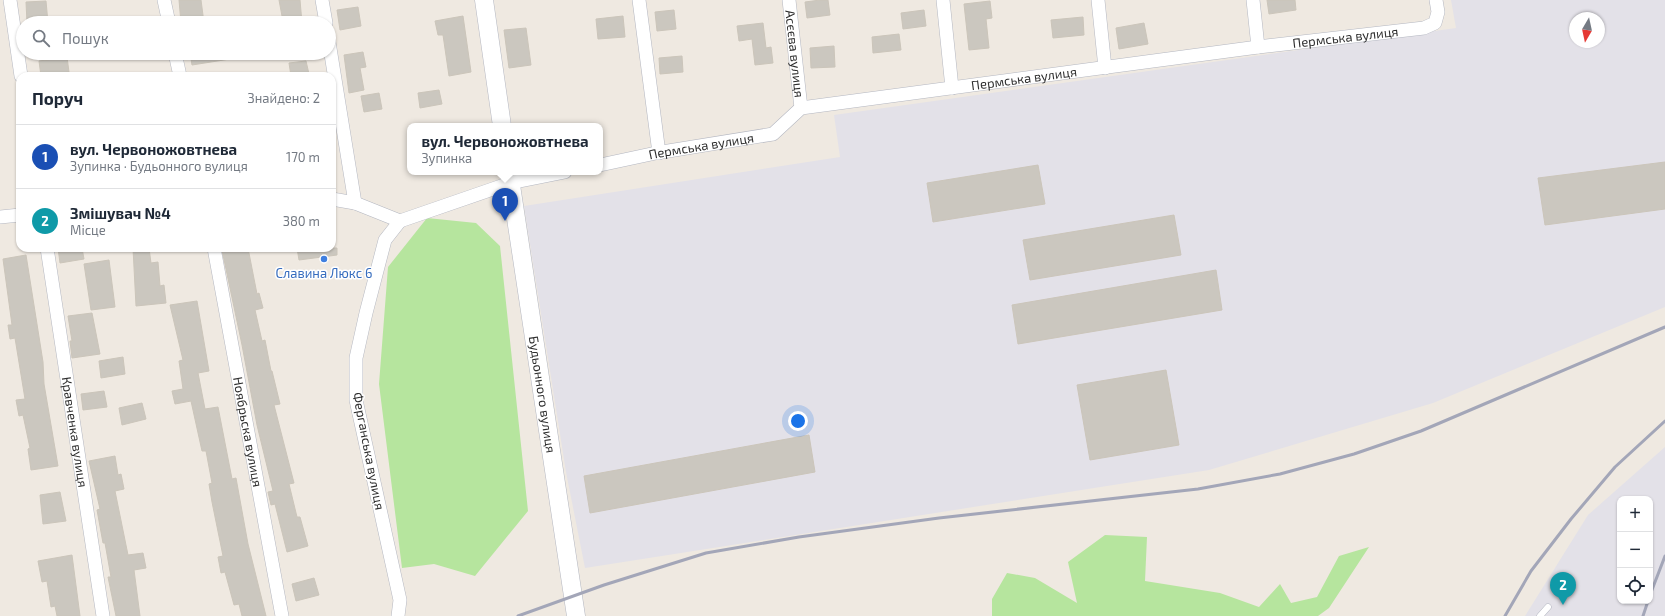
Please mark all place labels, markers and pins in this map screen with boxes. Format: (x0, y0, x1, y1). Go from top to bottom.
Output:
pin: 1 (492, 188, 518, 221)
marker: Славина Люкс 6 (319, 254, 329, 264)
place label: Славина Люкс 6 (276, 265, 372, 281)
pin: 2 (1550, 572, 1576, 605)

